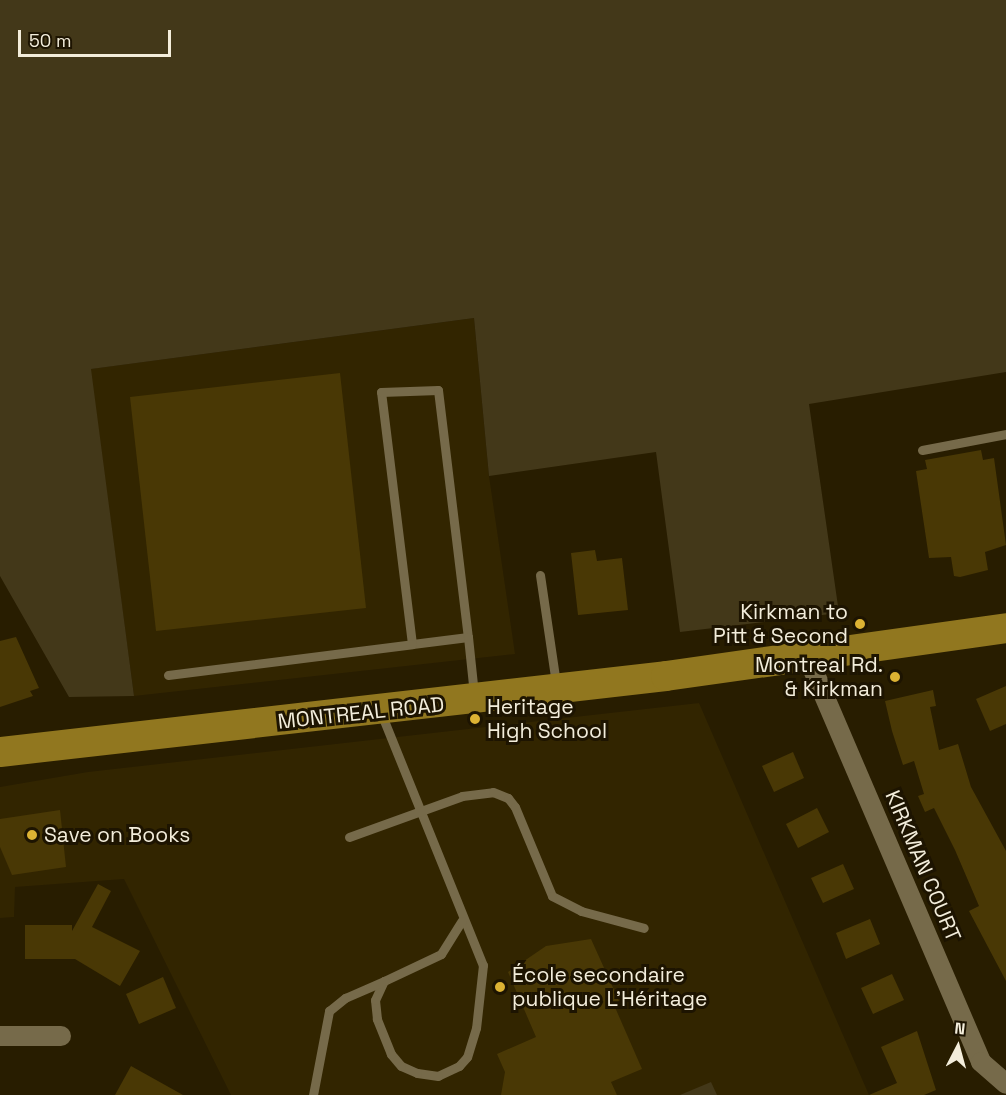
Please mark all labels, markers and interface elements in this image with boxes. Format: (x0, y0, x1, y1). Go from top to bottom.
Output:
scale bar (21, 18, 174, 56)
text: 50 m (29, 29, 71, 52)
place label: Kirkman to Pitt & Second (713, 599, 848, 649)
marker: Kirkman to Pitt & Second (853, 617, 867, 631)
place label: Montreal Rd. & Kirkman (755, 652, 883, 702)
marker: Montreal Rd. & Kirkman (888, 670, 902, 684)
street label: MONTREAL ROAD (276, 692, 446, 734)
place label: Heritage High School (487, 694, 607, 744)
marker: Heritage High School (468, 712, 482, 726)
street label: KIRKMAN COURT (880, 787, 966, 945)
place label: Save on Books (44, 822, 190, 848)
marker: Save on Books (25, 828, 39, 842)
place label: École secondaire publique L'Héritage (512, 962, 707, 1012)
marker: École secondaire publique L'Héritage (493, 980, 507, 994)
north arrow (928, 1017, 988, 1077)
text: N (953, 1018, 966, 1040)

